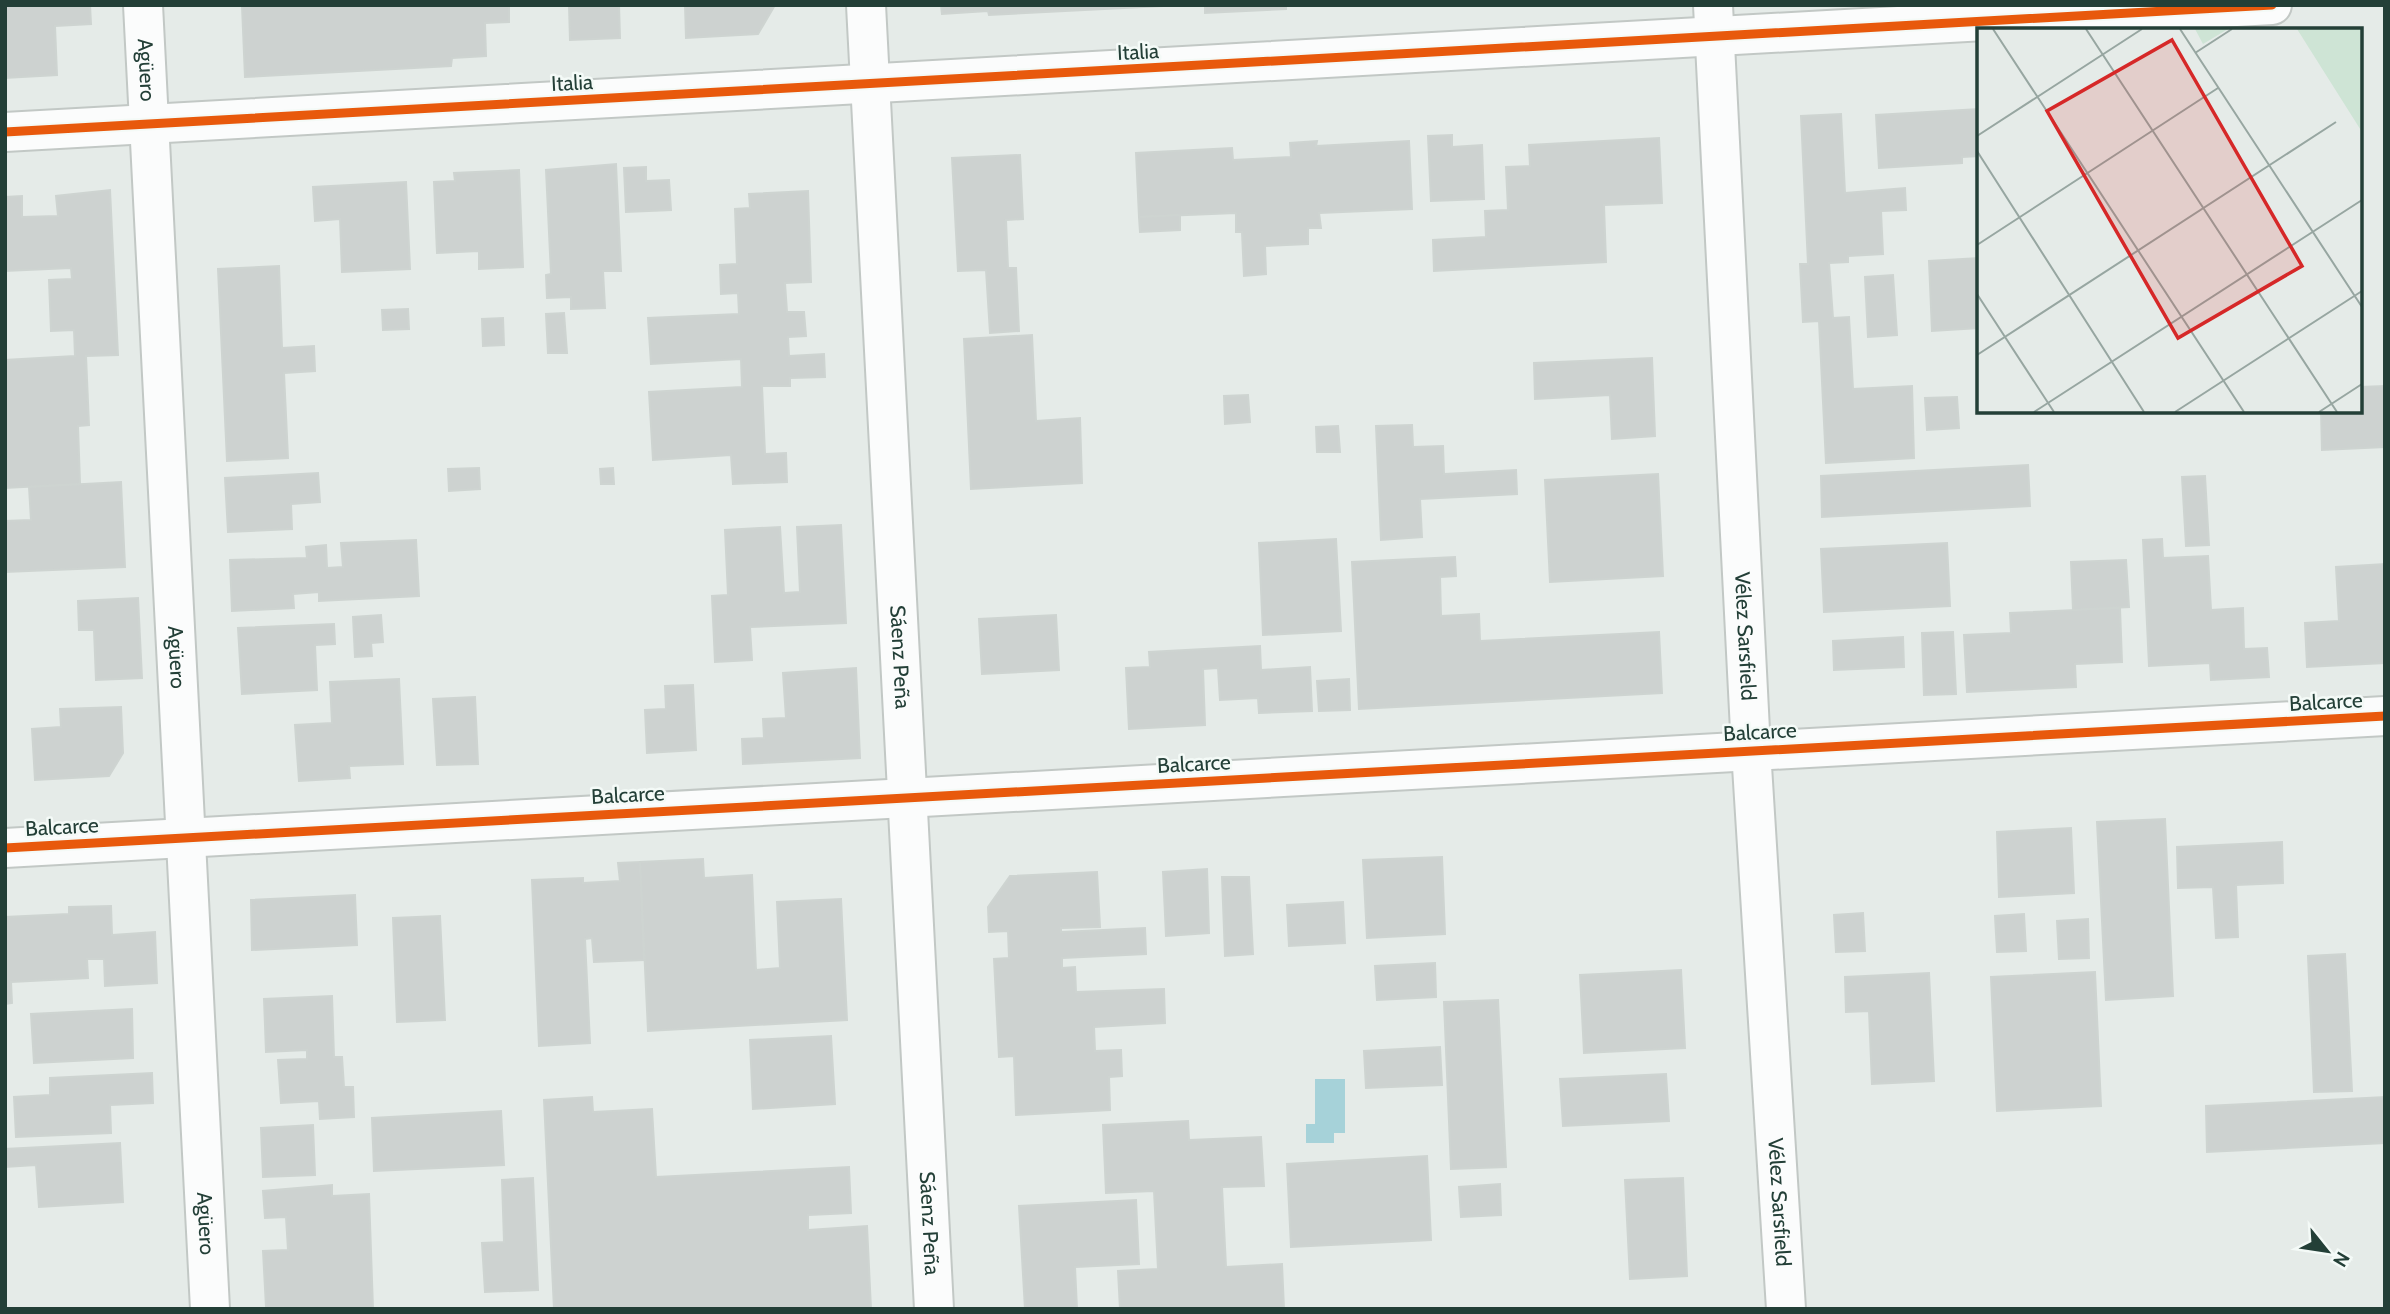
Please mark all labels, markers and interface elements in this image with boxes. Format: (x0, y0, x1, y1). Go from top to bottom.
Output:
inset map (1977, 28, 2362, 413)
street label: Agüero (133, 38, 161, 102)
street label: Italia (1116, 38, 1160, 65)
street label: Italia (550, 69, 594, 96)
street label: Vélez Sarsfield (1730, 571, 1761, 701)
street label: Sáenz Peña (885, 605, 916, 710)
street label: Agüero (163, 625, 191, 689)
street label: Balcarce (2289, 687, 2364, 716)
street label: Balcarce (1723, 717, 1798, 746)
street label: Balcarce (1157, 749, 1232, 778)
street label: Balcarce (591, 780, 666, 809)
street label: Balcarce (25, 812, 100, 841)
street label: Vélez Sarsfield (1763, 1137, 1796, 1267)
street label: Sáenz Peña (915, 1171, 945, 1276)
street label: Agüero (192, 1191, 220, 1255)
north arrow (2292, 1216, 2362, 1286)
text: N (2328, 1248, 2355, 1271)

